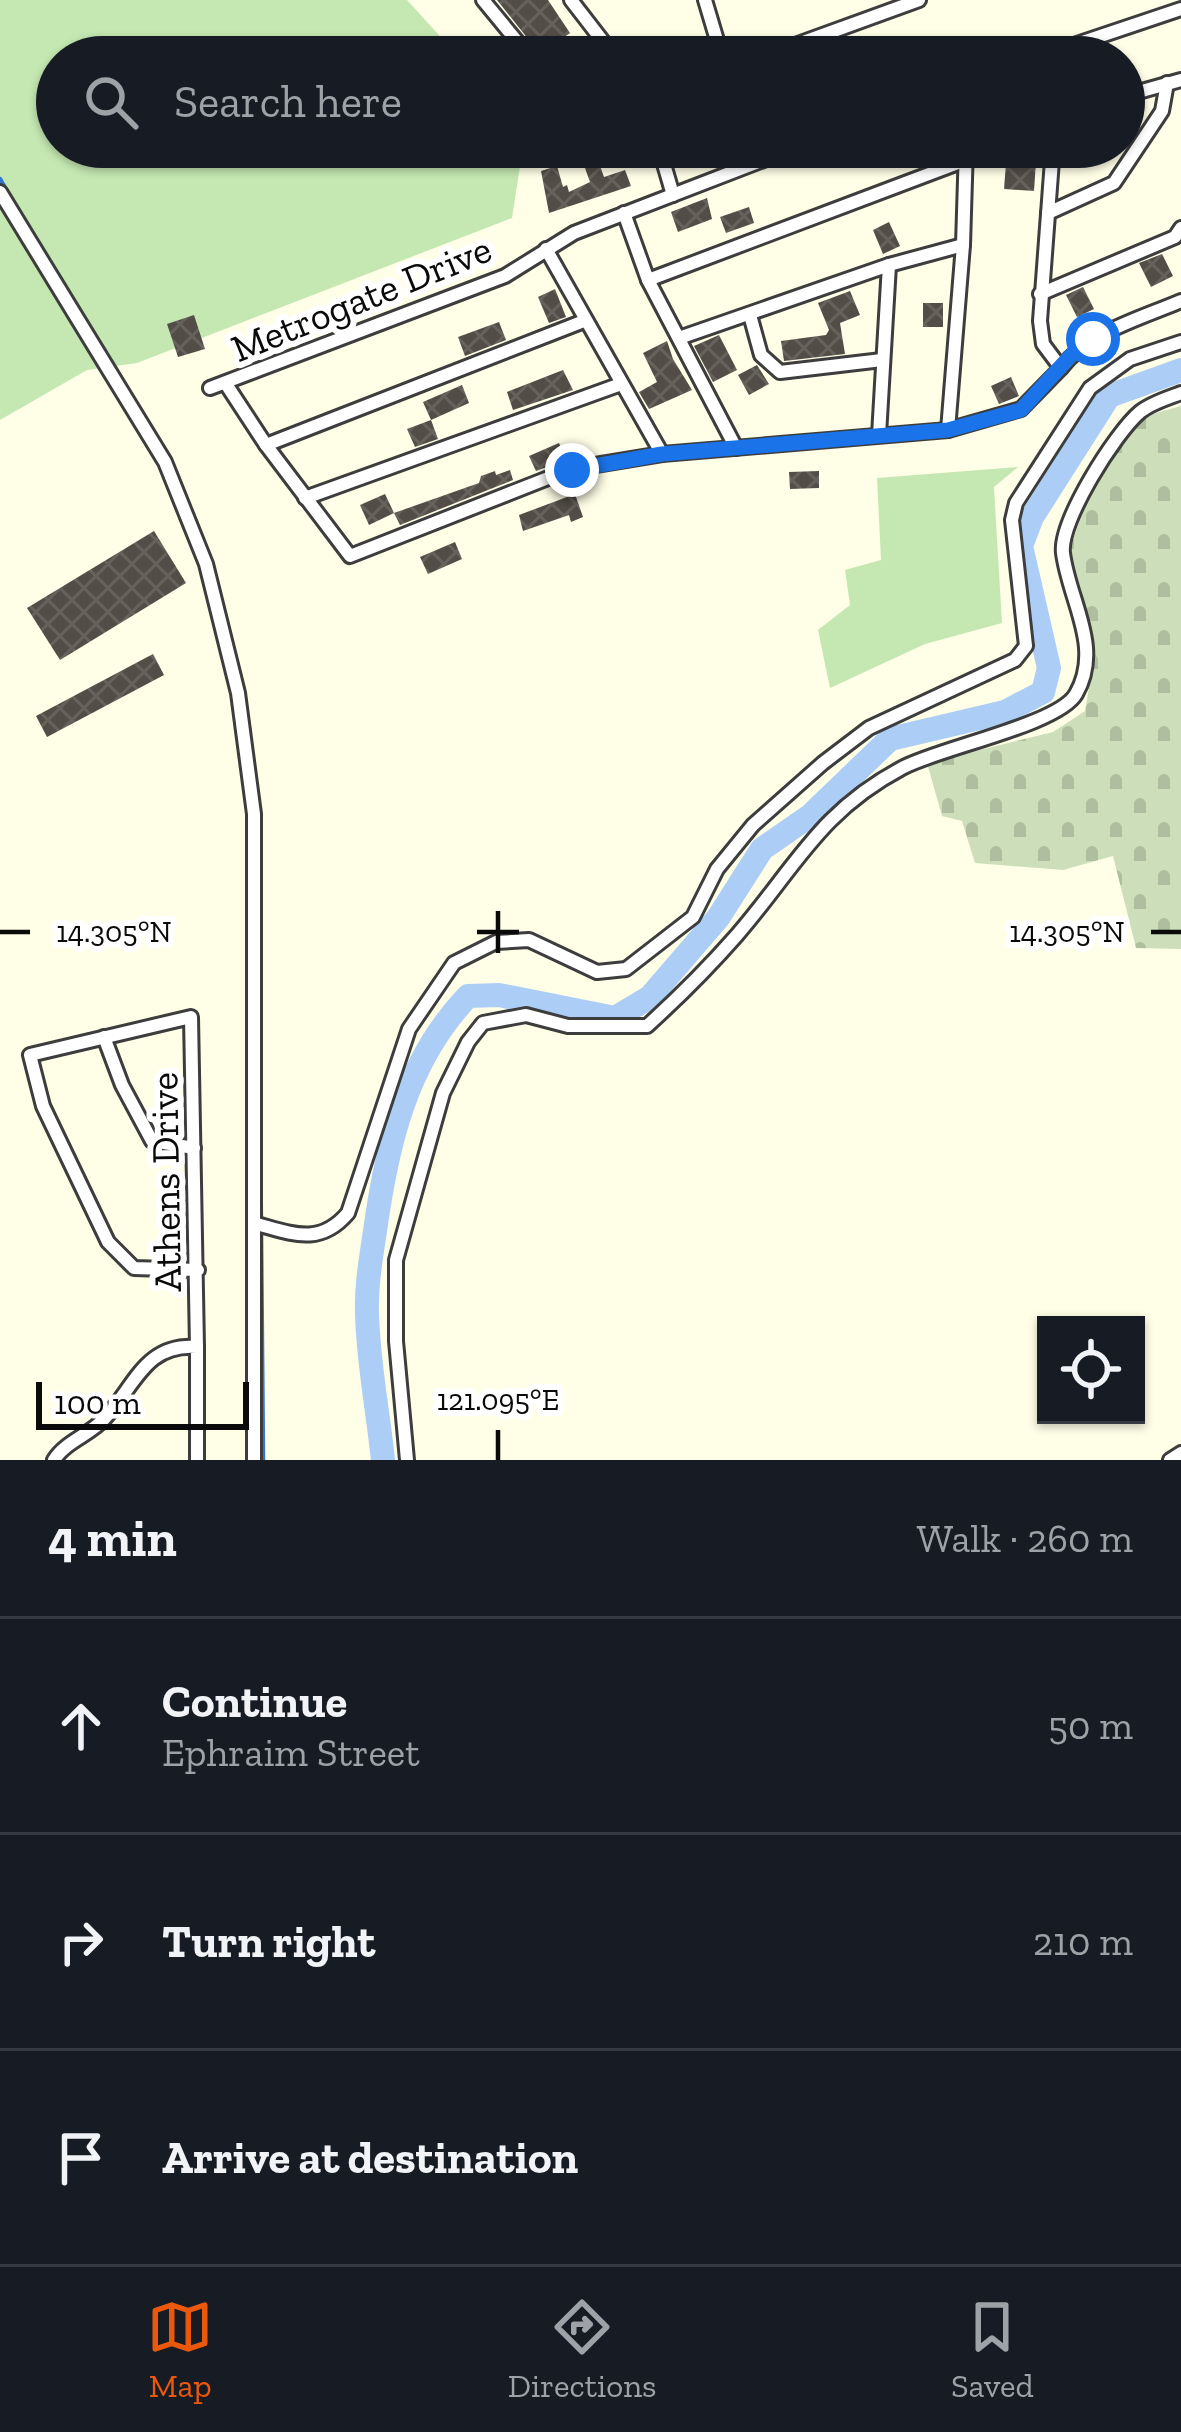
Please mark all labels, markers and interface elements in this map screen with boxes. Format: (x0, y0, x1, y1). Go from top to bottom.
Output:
search box (36, 36, 1145, 168)
icon: search (78, 69, 144, 135)
text: Search here (174, 75, 402, 129)
street label: Metrogate Drive (224, 225, 498, 372)
route start (1066, 312, 1120, 366)
route end (545, 443, 599, 497)
text: 14.305°N (56, 914, 172, 950)
text: 14.305°N (1009, 914, 1125, 950)
street label: Athens Drive (140, 1072, 191, 1292)
map controls (1037, 1316, 1145, 1424)
button: locate (1037, 1316, 1145, 1424)
scale bar (36, 1376, 249, 1429)
text: 121.095°E (437, 1382, 559, 1418)
text: 100 m (54, 1383, 141, 1422)
text: 4 min (48, 1508, 177, 1569)
text: Walk · 260 m (917, 1515, 1133, 1562)
text: Continue (162, 1675, 347, 1729)
icon: ahead (48, 1693, 114, 1759)
text: 50 m (1048, 1702, 1133, 1749)
text: Ephraim Street (162, 1729, 420, 1776)
icon: right (48, 1909, 114, 1975)
text: Turn right (162, 1915, 375, 1969)
text: 210 m (1033, 1918, 1133, 1965)
icon: arrive (48, 2125, 114, 2191)
text: Arrive at destination (162, 2131, 578, 2185)
tab: Map (147, 2294, 213, 2405)
tab: Directions (508, 2294, 657, 2405)
tab: Saved (951, 2294, 1034, 2405)

